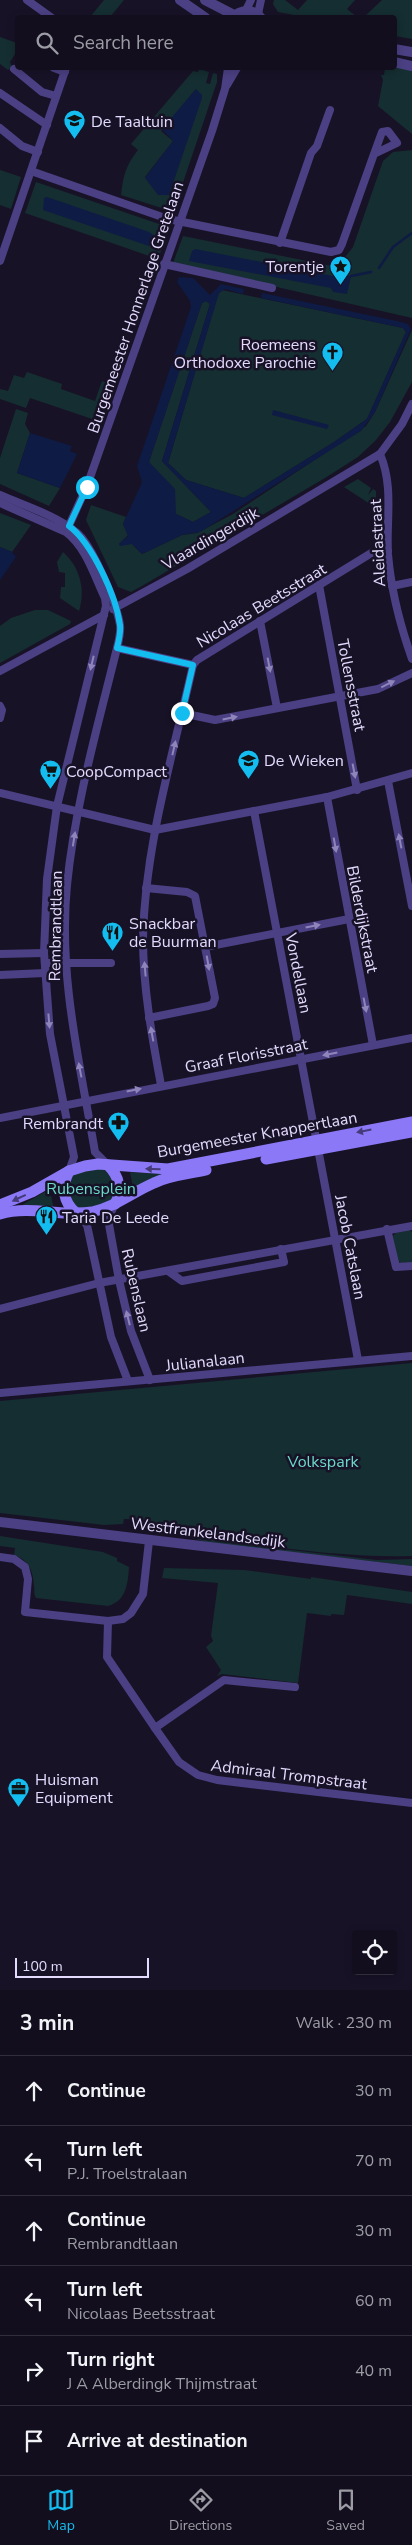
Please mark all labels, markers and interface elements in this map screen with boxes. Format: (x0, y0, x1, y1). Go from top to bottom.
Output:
search box (15, 15, 397, 70)
icon: search (33, 29, 61, 57)
text: Search here (73, 30, 174, 56)
school or university icon: De Taaltuin (63, 109, 87, 140)
place label: De Taaltuin (91, 111, 173, 133)
street label: Burgemeester Honnerlage Gretelaan (82, 179, 189, 436)
place icon: Torentje (328, 254, 352, 285)
place label: Torentje (266, 256, 324, 278)
place label: Roemeens Orthodoxe Parochie (174, 334, 316, 374)
church icon: Roemeens Orthodoxe Parochie (320, 341, 344, 372)
route start (76, 476, 99, 499)
street label: Aleidastraat (365, 498, 391, 587)
street label: Vlaardingerdijk (157, 502, 264, 576)
street label: Nicolaas Beetsstraat (193, 558, 331, 653)
street label: Tollensstraat (331, 637, 371, 734)
one-way arrow (88, 655, 96, 670)
one-way arrow (265, 657, 273, 673)
one-way arrow (381, 680, 396, 688)
route end (171, 702, 194, 725)
one-way arrow (222, 713, 238, 721)
one-way arrow (170, 741, 178, 756)
school or university icon: De Wieken (236, 748, 260, 779)
place label: De Wieken (264, 750, 344, 772)
supermarket icon: CoopCompact (38, 759, 62, 790)
place label: CoopCompact (66, 761, 167, 783)
one-way arrow (350, 763, 358, 779)
one-way arrow (71, 831, 79, 847)
one-way arrow (395, 833, 403, 849)
one-way arrow (332, 837, 340, 853)
street label: Bilderdijkstraat (341, 864, 383, 975)
street label: Rembrandtlaan (44, 870, 68, 982)
place label: Snackbar de Buurman (129, 913, 217, 953)
restaurant icon: Snackbar de Buurman (101, 920, 125, 951)
one-way arrow (306, 922, 321, 930)
street label: Vondellaan (279, 930, 317, 1015)
one-way arrow (205, 956, 213, 972)
one-way arrow (141, 961, 149, 977)
one-way arrow (362, 997, 370, 1013)
one-way arrow (46, 1014, 54, 1030)
one-way arrow (147, 1026, 155, 1042)
street label: Graaf Florisstraat (183, 1033, 310, 1079)
one-way arrow (321, 1050, 337, 1058)
one-way arrow (76, 1062, 84, 1078)
one-way arrow (126, 1086, 142, 1094)
street label: Burgemeester Knappertlaan (155, 1107, 359, 1163)
pharmacy icon: Rembrandt (107, 1111, 131, 1142)
place label: Rembrandt (23, 1113, 103, 1135)
one-way arrow (356, 1127, 372, 1135)
one-way arrow (145, 1165, 161, 1173)
park label: Rubensplein (46, 1178, 136, 1200)
street label: Jacob Catslaan (329, 1192, 371, 1301)
one-way arrow (12, 1194, 27, 1202)
restaurant icon: Taria De Leede (34, 1205, 58, 1236)
place label: Taria De Leede (62, 1207, 169, 1229)
street label: Rubenslaan (116, 1246, 156, 1334)
one-way arrow (124, 1310, 132, 1325)
street label: Julianalaan (163, 1347, 246, 1377)
park label: Volkspark (287, 1451, 359, 1473)
street label: Westfrankelandsedijk (129, 1513, 288, 1554)
street label: Admiraal Trompstraat (210, 1754, 369, 1796)
place label: Huisman Equipment (35, 1769, 113, 1809)
office icon: Huisman Equipment (7, 1776, 31, 1807)
map controls (352, 1930, 397, 1975)
button: locate (352, 1930, 397, 1975)
scale bar (15, 1955, 149, 1978)
text: 100 m (22, 1957, 63, 1976)
text: 3 min (20, 2009, 74, 2037)
text: Walk · 230 m (296, 2012, 392, 2034)
icon: ahead (20, 2077, 48, 2105)
text: Continue (67, 2078, 146, 2104)
text: 30 m (355, 2080, 392, 2102)
text: Turn left (67, 2137, 142, 2163)
icon: left (20, 2147, 48, 2175)
text: 70 m (355, 2150, 392, 2172)
text: P.J. Troelstralaan (67, 2163, 187, 2185)
text: Continue (67, 2207, 146, 2233)
icon: ahead (20, 2217, 48, 2245)
text: 30 m (355, 2220, 392, 2242)
text: Rembrandtlaan (67, 2233, 178, 2255)
text: Turn left (67, 2277, 142, 2303)
icon: left (20, 2287, 48, 2315)
text: 60 m (355, 2290, 392, 2312)
text: Nicolaas Beetsstraat (67, 2303, 215, 2325)
text: Turn right (67, 2347, 154, 2373)
icon: right (20, 2357, 48, 2385)
text: 40 m (355, 2360, 392, 2382)
text: J A Alberdingk Thijmstraat (67, 2373, 257, 2395)
icon: arrive (20, 2427, 48, 2455)
text: Arrive at destination (67, 2428, 248, 2454)
tab: Map (47, 2486, 75, 2535)
tab: Directions (169, 2486, 232, 2535)
tab: Saved (326, 2486, 365, 2535)

